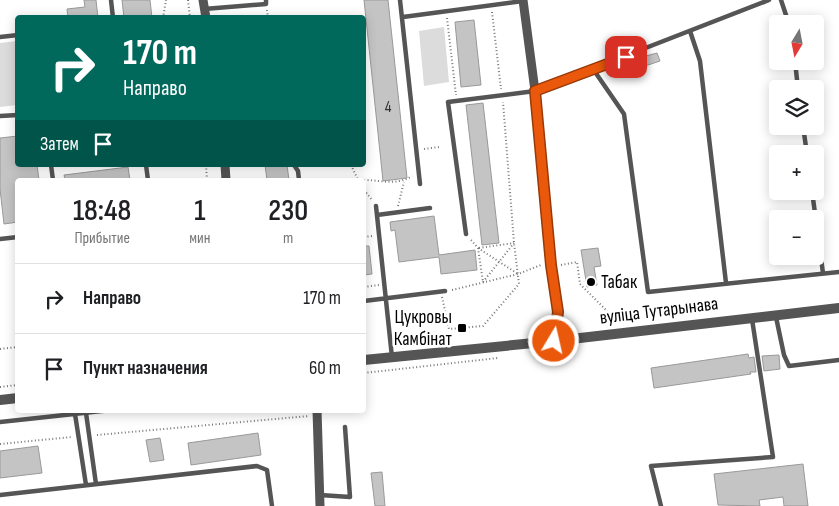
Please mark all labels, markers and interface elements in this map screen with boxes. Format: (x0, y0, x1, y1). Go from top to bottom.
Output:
north arrow (769, 15, 824, 70)
map controls (769, 15, 824, 265)
text: 170 m (123, 32, 197, 75)
icon: right (40, 35, 105, 100)
pin (605, 36, 647, 78)
icon: arrive (612, 43, 640, 71)
text: Направо (123, 75, 187, 102)
button: layers (769, 80, 824, 135)
house number: 4 (385, 98, 392, 117)
icon: arrive (89, 130, 117, 158)
text: Затем (40, 133, 79, 156)
button: + (769, 145, 824, 200)
text: 18:48 (73, 193, 131, 229)
text: 1 (194, 193, 205, 229)
text: 230 (268, 193, 308, 229)
button: − (769, 210, 824, 265)
text: Прибытие (74, 229, 130, 248)
text: мин (189, 229, 210, 248)
text: m (283, 229, 293, 248)
place label: Табак (601, 271, 638, 294)
marker: Табак (585, 276, 597, 288)
icon: right (40, 285, 68, 313)
text: Направо (83, 287, 141, 310)
text: 170 m (303, 287, 341, 310)
street label: вуліца Тутарынава (599, 292, 719, 330)
place label: Цукровы Камбінат (394, 306, 453, 351)
position arrow (527, 314, 579, 366)
marker: Цукровы Камбінат (456, 322, 468, 334)
icon: arrive (40, 355, 68, 383)
text: Пункт назначения (83, 357, 208, 380)
text: 60 m (309, 357, 341, 380)

